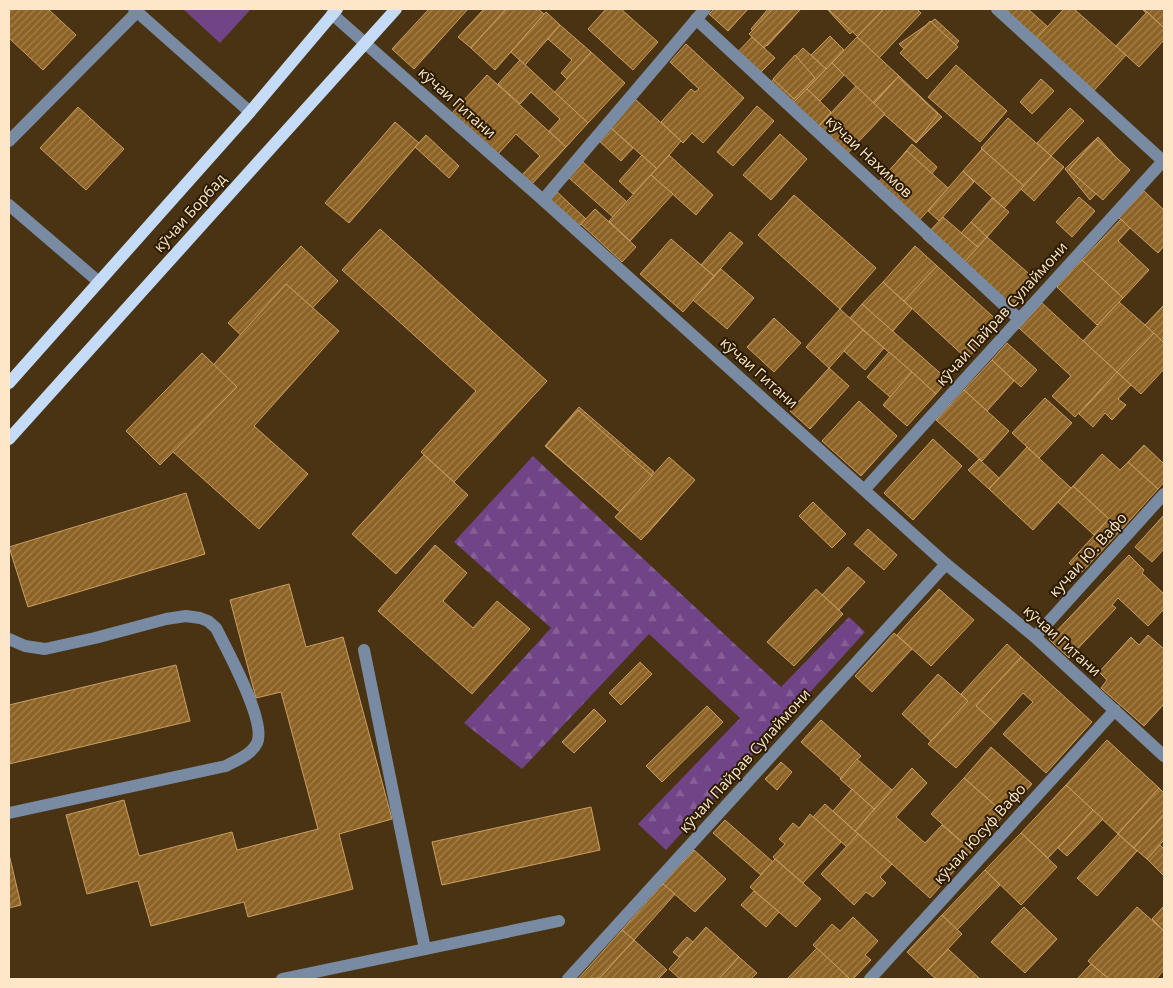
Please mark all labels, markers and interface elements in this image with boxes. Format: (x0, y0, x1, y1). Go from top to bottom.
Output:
street label: кӯчаи Гитани (415, 62, 501, 142)
street label: кӯчаи Нахимов (822, 111, 917, 202)
street label: кӯчаи Борбад (149, 168, 230, 256)
street label: кӯчаи Пайрав Сулаймони (931, 237, 1071, 390)
street label: кӯчаи Гитани (717, 332, 803, 412)
street label: кучаи Ю. Вафо (1044, 508, 1131, 601)
street label: кӯчаи Гитани (1020, 600, 1106, 680)
street label: кӯчаи Пайрав Сулаймони (674, 684, 814, 837)
street label: кӯчаи Юсуф Вафо (929, 779, 1030, 888)

